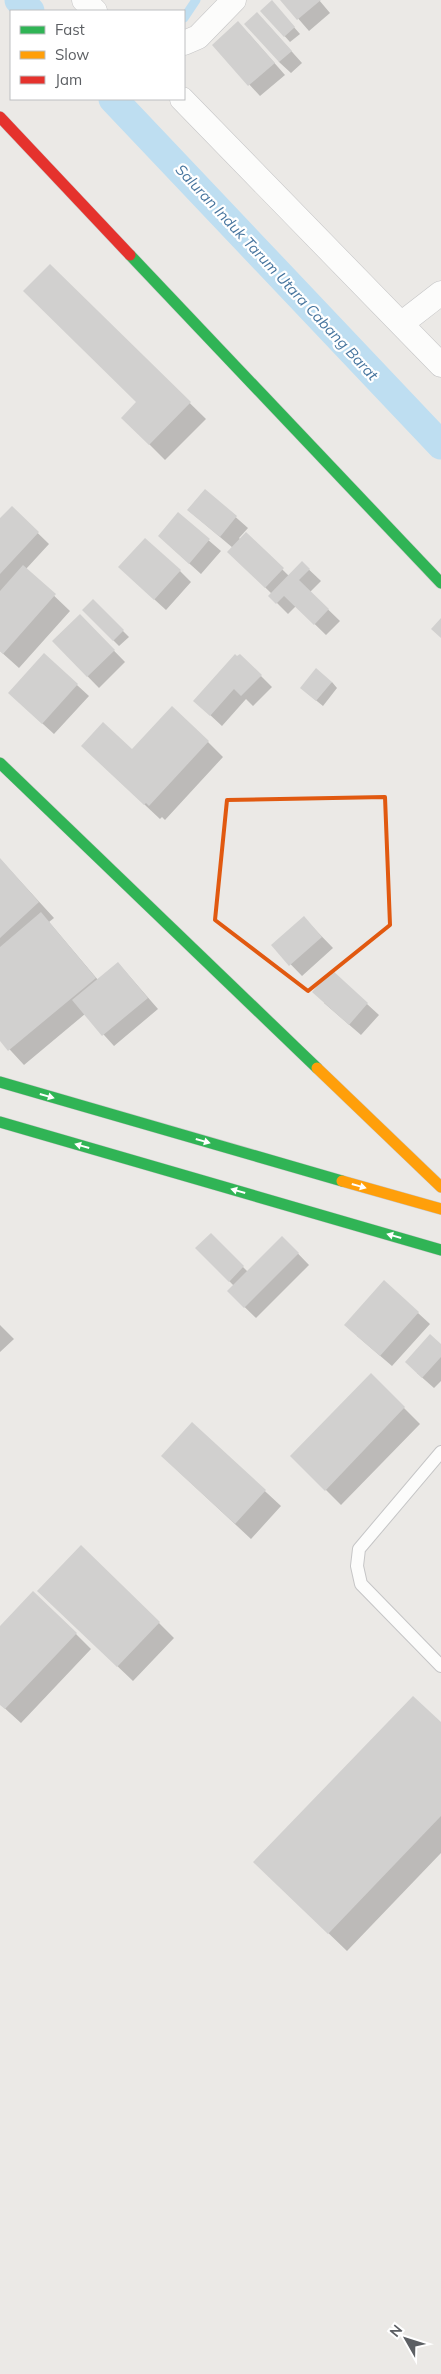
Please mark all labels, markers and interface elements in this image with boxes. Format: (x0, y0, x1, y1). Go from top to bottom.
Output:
legend (10, 10, 185, 100)
text: Fast (55, 20, 85, 39)
text: Slow (55, 45, 89, 64)
text: Jam (55, 70, 82, 89)
water label: Saluran Induk Tarum Utara Cabang Barat (172, 160, 383, 385)
one-way arrow (39, 1092, 54, 1100)
one-way arrow (196, 1137, 211, 1145)
one-way arrow (74, 1142, 89, 1150)
one-way arrow (352, 1182, 367, 1190)
one-way arrow (230, 1187, 245, 1195)
one-way arrow (387, 1232, 402, 1240)
north arrow (381, 2314, 431, 2364)
text: N (386, 2321, 406, 2341)

